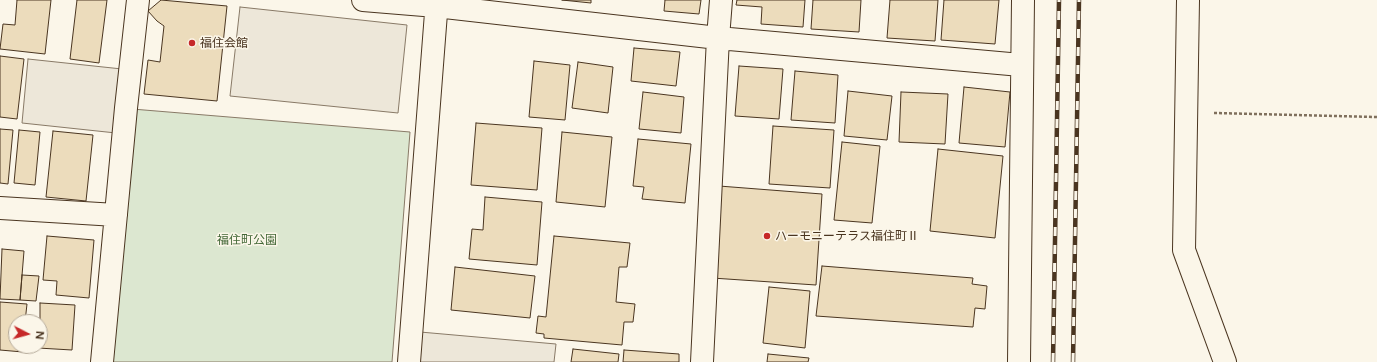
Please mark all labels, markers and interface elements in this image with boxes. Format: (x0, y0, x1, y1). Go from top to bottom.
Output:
place label: 福住会館 (200, 36, 248, 50)
marker: 福住会館 (187, 38, 197, 48)
place label: ハーモニーテラス福住町Ⅱ (775, 229, 919, 243)
marker: ハーモニーテラス福住町Ⅱ (762, 231, 772, 241)
park label: 福住町公園 (217, 233, 277, 247)
north arrow (8, 314, 48, 354)
text: N (33, 330, 46, 340)

